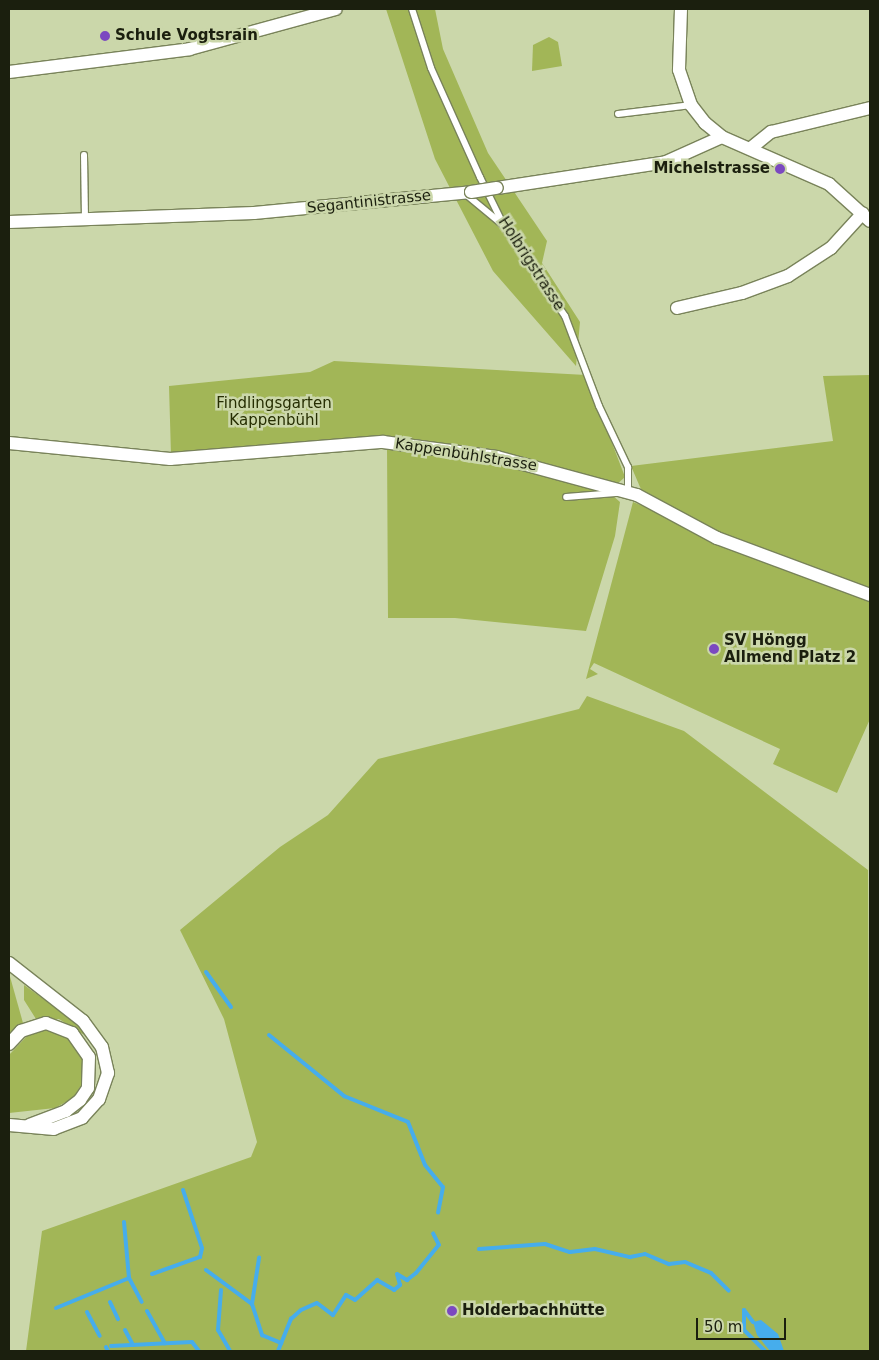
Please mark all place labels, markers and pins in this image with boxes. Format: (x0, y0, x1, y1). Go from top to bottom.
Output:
place label: Schule Vogtsrain (115, 27, 258, 45)
marker: Schule Vogtsrain (99, 30, 111, 42)
place label: Michelstrasse (653, 160, 770, 178)
marker: Michelstrasse (774, 163, 786, 175)
place label: SV Höngg Allmend Platz 2 (724, 631, 856, 666)
marker: SV Höngg Allmend Platz 2 (708, 643, 720, 655)
place label: Holderbachhütte (462, 1302, 605, 1320)
marker: Holderbachhütte (446, 1305, 458, 1317)

